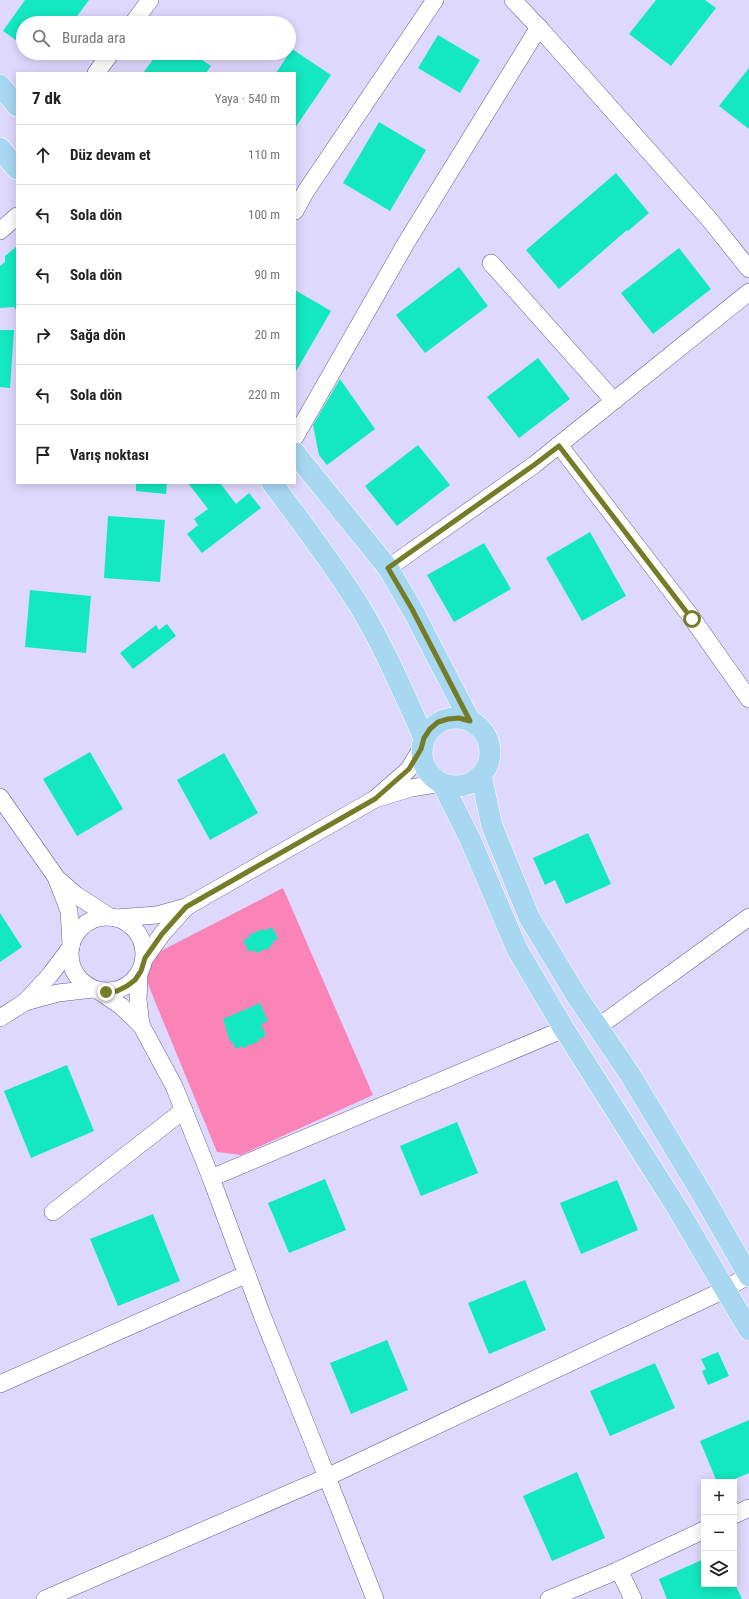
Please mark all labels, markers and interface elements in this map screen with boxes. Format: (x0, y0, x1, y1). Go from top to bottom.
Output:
search box (16, 16, 296, 60)
icon: search (30, 27, 52, 49)
text: Burada ara (62, 29, 126, 47)
text: 7 dk (32, 88, 61, 108)
text: Yaya · 540 m (215, 91, 280, 106)
icon: ahead (32, 144, 54, 166)
text: Düz devam et (70, 146, 151, 164)
text: 110 m (248, 147, 280, 162)
icon: left (32, 204, 54, 226)
text: Sola dön (70, 206, 122, 224)
text: 100 m (248, 207, 280, 222)
icon: left (32, 264, 54, 286)
text: Sola dön (70, 266, 122, 284)
text: 90 m (254, 267, 280, 282)
icon: right (32, 324, 54, 346)
text: Sağa dön (70, 326, 126, 344)
text: 20 m (254, 327, 280, 342)
icon: left (32, 384, 54, 406)
text: Sola dön (70, 386, 122, 404)
text: 220 m (248, 387, 280, 402)
icon: arrive (32, 444, 54, 466)
text: Varış noktası (70, 446, 149, 464)
route start (683, 610, 701, 628)
route end (97, 983, 115, 1001)
map controls (701, 1479, 737, 1587)
button: + (701, 1479, 737, 1515)
button: − (701, 1515, 737, 1551)
button: layers (701, 1551, 737, 1587)

